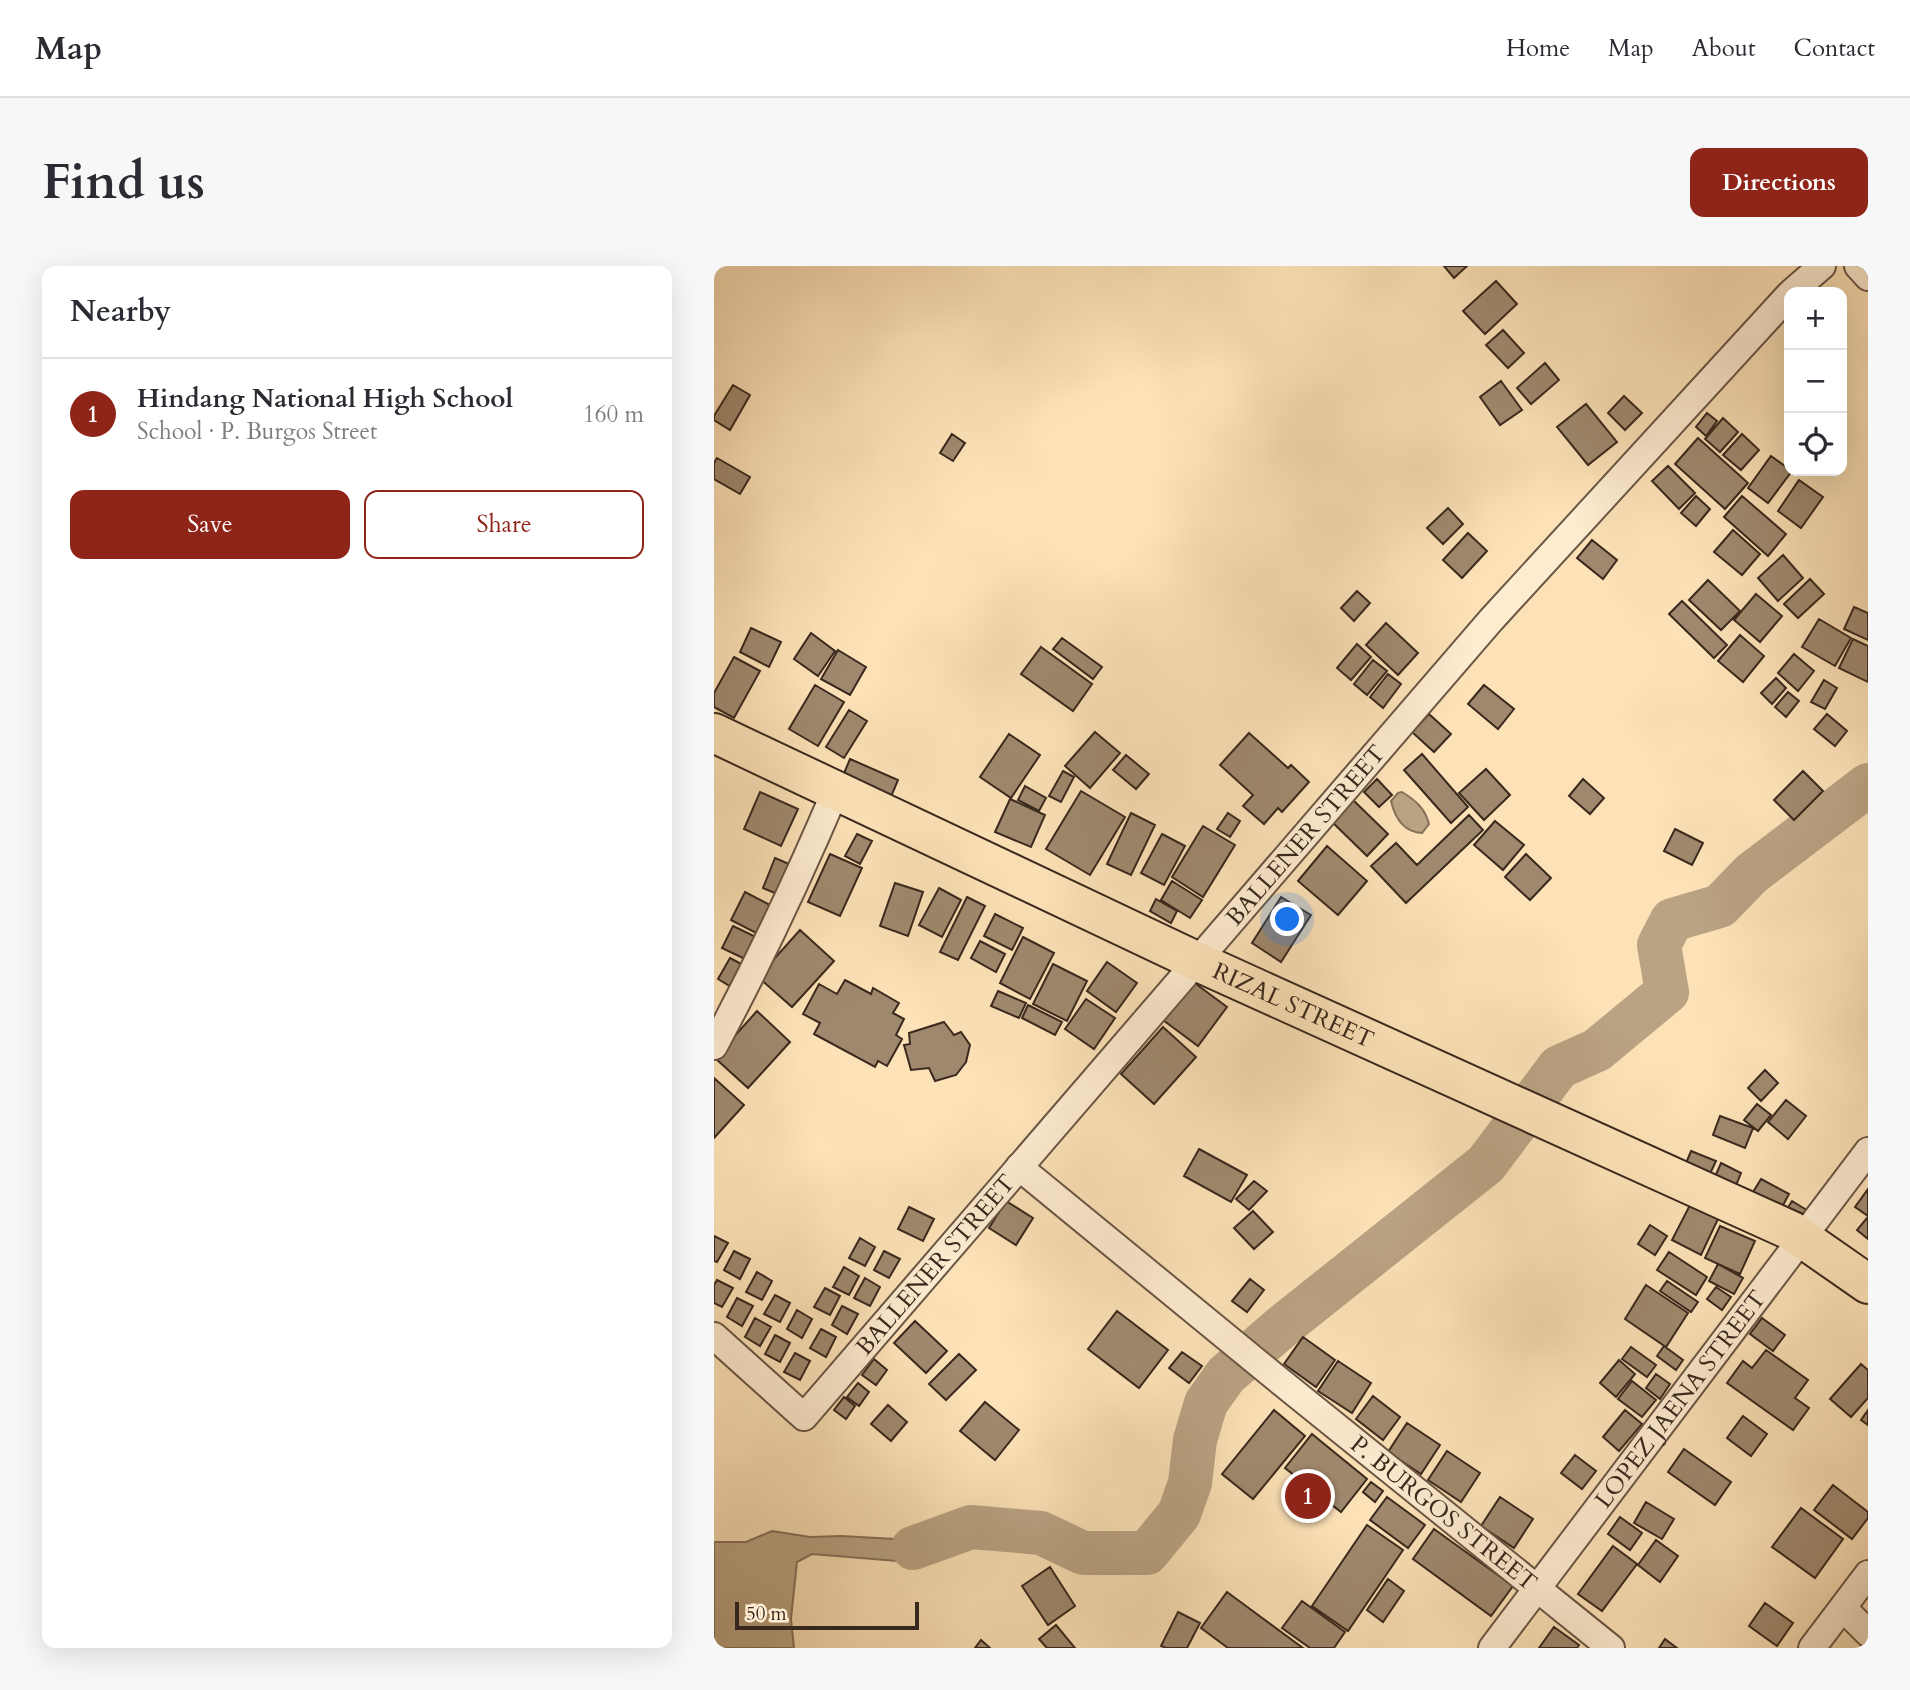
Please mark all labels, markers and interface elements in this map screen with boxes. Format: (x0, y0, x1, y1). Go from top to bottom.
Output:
text: Map (35, 26, 102, 71)
text: Home (1506, 32, 1570, 65)
text: Map (1608, 32, 1654, 65)
text: About (1692, 32, 1756, 65)
text: Contact (1794, 32, 1875, 65)
button: Directions (1690, 148, 1868, 217)
text: Find us (42, 149, 205, 216)
map controls (1784, 287, 1847, 476)
button: + (1784, 287, 1847, 350)
text: Nearby (70, 291, 171, 332)
button: − (1784, 350, 1847, 413)
text: Hindang National High School (137, 381, 513, 416)
text: 1 (87, 399, 99, 430)
text: 160 m (583, 399, 644, 430)
button: locate (1784, 413, 1847, 476)
text: School · P. Burgos Street (137, 416, 377, 447)
button: Save (70, 490, 350, 559)
button: Share (364, 490, 644, 559)
street label: BALLENER STREET (1218, 738, 1393, 933)
your location (1270, 902, 1304, 936)
street label: RIZAL STREET (1207, 954, 1379, 1056)
street label: BALLENER STREET (848, 1167, 1022, 1362)
street label: LOPEZ JAENA STREET (1587, 1283, 1773, 1515)
street label: P. BURGOS STREET (1344, 1428, 1544, 1599)
pin: 1 (1285, 1470, 1331, 1522)
scale bar (735, 1599, 919, 1631)
text: 50 m (746, 1601, 787, 1627)

